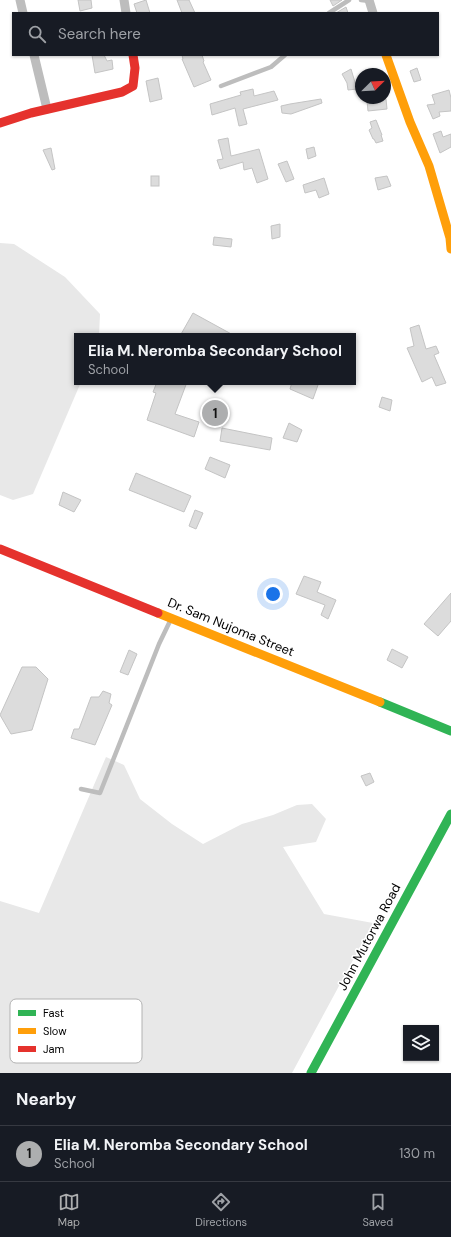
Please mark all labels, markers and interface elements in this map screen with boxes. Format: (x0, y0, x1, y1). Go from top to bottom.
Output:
search box (12, 12, 439, 56)
icon: search (26, 23, 48, 45)
text: Search here (58, 24, 141, 44)
north arrow (355, 68, 391, 104)
popup (74, 333, 356, 385)
text: Elia M. Neromba Secondary School (88, 341, 342, 361)
text: School (88, 361, 129, 378)
pin: 1 (202, 398, 228, 428)
your location (263, 584, 283, 604)
street label: Dr. Sam Nujoma Street (165, 594, 297, 660)
street label: John Mutorwa Road (334, 881, 404, 993)
legend (10, 999, 142, 1063)
text: Fast (43, 1006, 64, 1020)
text: Slow (43, 1024, 67, 1038)
map controls (403, 1025, 439, 1061)
button: layers (403, 1025, 439, 1061)
text: Jam (43, 1042, 64, 1056)
text: Nearby (16, 1088, 76, 1110)
text: Elia M. Neromba Secondary School (54, 1135, 308, 1155)
text: 1 (27, 1145, 31, 1162)
text: 130 m (399, 1145, 435, 1162)
text: School (54, 1155, 95, 1172)
tab: Map (58, 1191, 80, 1229)
tab: Directions (195, 1191, 247, 1229)
tab: Saved (362, 1191, 393, 1229)

